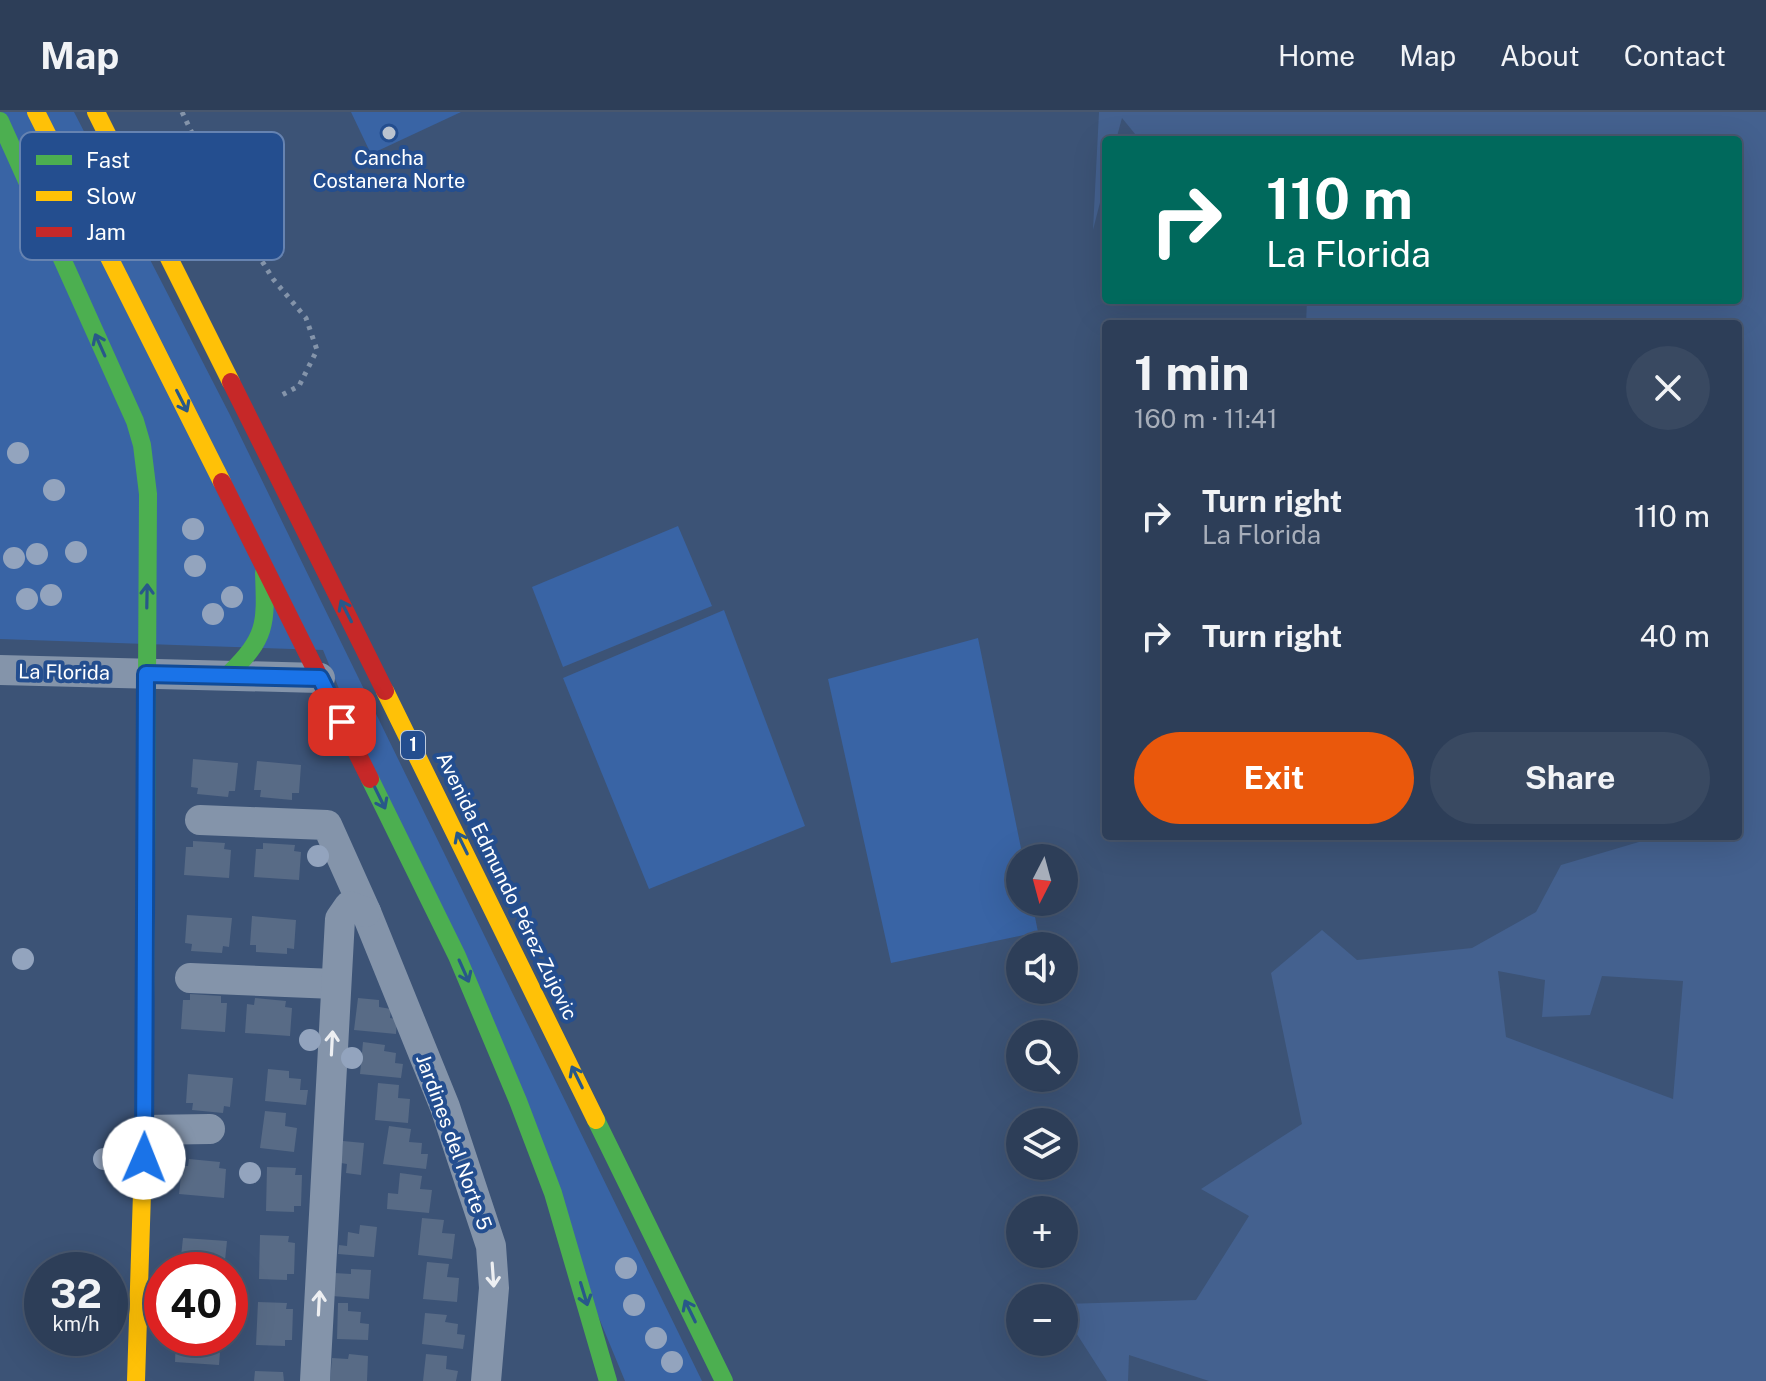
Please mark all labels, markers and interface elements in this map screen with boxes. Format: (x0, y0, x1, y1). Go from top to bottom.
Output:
text: Map (40, 33, 119, 78)
text: Home (1278, 39, 1355, 72)
text: Map (1399, 39, 1456, 72)
text: About (1500, 39, 1580, 72)
text: Contact (1624, 39, 1726, 72)
marker: Cancha Costanera Norte (380, 124, 398, 142)
legend (20, 132, 284, 260)
place label: Cancha Costanera Norte (313, 146, 465, 193)
text: Fast (86, 147, 130, 173)
text: 110 m (1266, 166, 1413, 232)
icon: right (1134, 168, 1238, 272)
text: Slow (86, 183, 136, 209)
text: Jam (86, 219, 126, 245)
text: La Florida (1266, 233, 1431, 275)
one-way arrow (92, 333, 107, 358)
text: 1 min (1134, 344, 1250, 401)
button: close (1626, 346, 1710, 430)
one-way arrow (174, 389, 190, 413)
text: 160 m · 11:41 (1134, 403, 1278, 434)
text: Turn right (1202, 483, 1342, 519)
icon: right (1134, 494, 1178, 538)
text: 110 m (1634, 498, 1710, 534)
text: La Florida (1202, 519, 1321, 550)
one-way arrow (139, 583, 154, 610)
one-way arrow (337, 599, 353, 623)
icon: right (1134, 614, 1178, 658)
text: Turn right (1202, 618, 1342, 654)
text: 40 m (1640, 618, 1710, 654)
street label: La Florida (18, 659, 110, 685)
pin (308, 688, 376, 756)
icon: arrive (320, 700, 364, 744)
road number: 1 (401, 731, 425, 759)
button: Exit (1134, 732, 1414, 824)
button: Share (1430, 732, 1710, 824)
street label: Avenida Edmundo Pérez Zujovic (432, 748, 582, 1024)
one-way arrow (373, 785, 389, 809)
one-way arrow (453, 832, 469, 856)
north arrow (1006, 844, 1078, 916)
map controls (1006, 844, 1078, 1356)
button: sound (1006, 932, 1078, 1004)
one-way arrow (457, 958, 472, 983)
button: search (1006, 1020, 1078, 1092)
one-way arrow (325, 1030, 340, 1057)
street label: Jardines del Norte 5 (411, 1051, 497, 1233)
one-way arrow (568, 1065, 584, 1089)
button: layers (1006, 1108, 1078, 1180)
position arrow (102, 1116, 186, 1200)
button: + (1006, 1196, 1078, 1268)
speed limit sign: 40 (144, 1252, 248, 1356)
one-way arrow (486, 1261, 501, 1288)
text: 32 (50, 1270, 102, 1317)
one-way arrow (578, 1281, 592, 1306)
button: − (1006, 1284, 1078, 1356)
one-way arrow (311, 1290, 326, 1317)
one-way arrow (682, 1299, 697, 1323)
text: km/h (52, 1312, 100, 1336)

